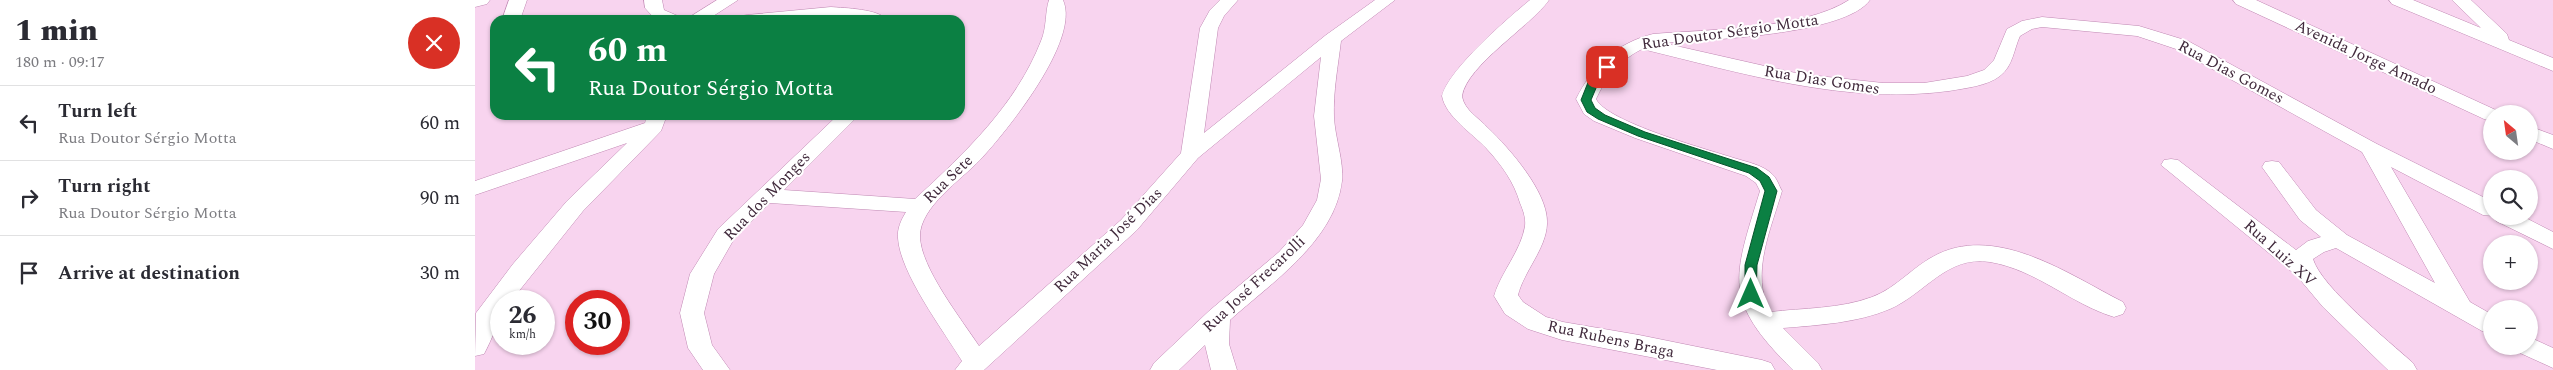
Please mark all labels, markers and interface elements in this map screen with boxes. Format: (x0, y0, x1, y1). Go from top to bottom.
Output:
text: 1 min (15, 8, 98, 54)
street label: Rua Doutor Sérgio Motta (1640, 8, 1820, 56)
street label: Avenida Jorge Amado (2291, 14, 2441, 100)
button: close (408, 17, 460, 69)
text: 60 m (588, 24, 668, 77)
street label: Rua Dias Gomes (2174, 34, 2288, 110)
icon: left (505, 35, 570, 100)
pin (1586, 46, 1628, 88)
text: 180 m · 09:17 (15, 50, 105, 74)
icon: arrive (1593, 53, 1621, 81)
street label: Rua Dias Gomes (1762, 59, 1882, 101)
text: Rua Doutor Sérgio Motta (588, 72, 833, 105)
text: Turn left (58, 97, 137, 126)
north arrow (2483, 105, 2537, 160)
map controls (2483, 105, 2538, 355)
icon: left (15, 109, 43, 137)
text: 60 m (420, 109, 460, 138)
text: Rua Doutor Sérgio Motta (58, 126, 236, 150)
street label: Rua dos Monges (718, 146, 816, 246)
street label: Rua Sete (918, 149, 978, 209)
button: search (2483, 170, 2538, 225)
text: Turn right (58, 172, 151, 201)
street label: Rua Maria José Dias (1048, 182, 1168, 298)
icon: right (15, 184, 43, 212)
text: 90 m (420, 184, 460, 213)
text: Rua Doutor Sérgio Motta (58, 201, 236, 225)
street label: Rua Luiz XV (2238, 214, 2322, 292)
street label: Rua José Frecarolli (1197, 230, 1311, 338)
button: + (2483, 235, 2538, 290)
icon: arrive (15, 259, 43, 287)
text: Arrive at destination (58, 259, 240, 288)
text: 30 m (420, 259, 460, 288)
position arrow (1724, 267, 1776, 319)
speed limit sign: 30 (565, 290, 630, 355)
text: 26 (508, 297, 537, 335)
button: − (2483, 300, 2538, 355)
street label: Rua Rubens Braga (1545, 314, 1677, 364)
text: km/h (509, 325, 536, 344)

